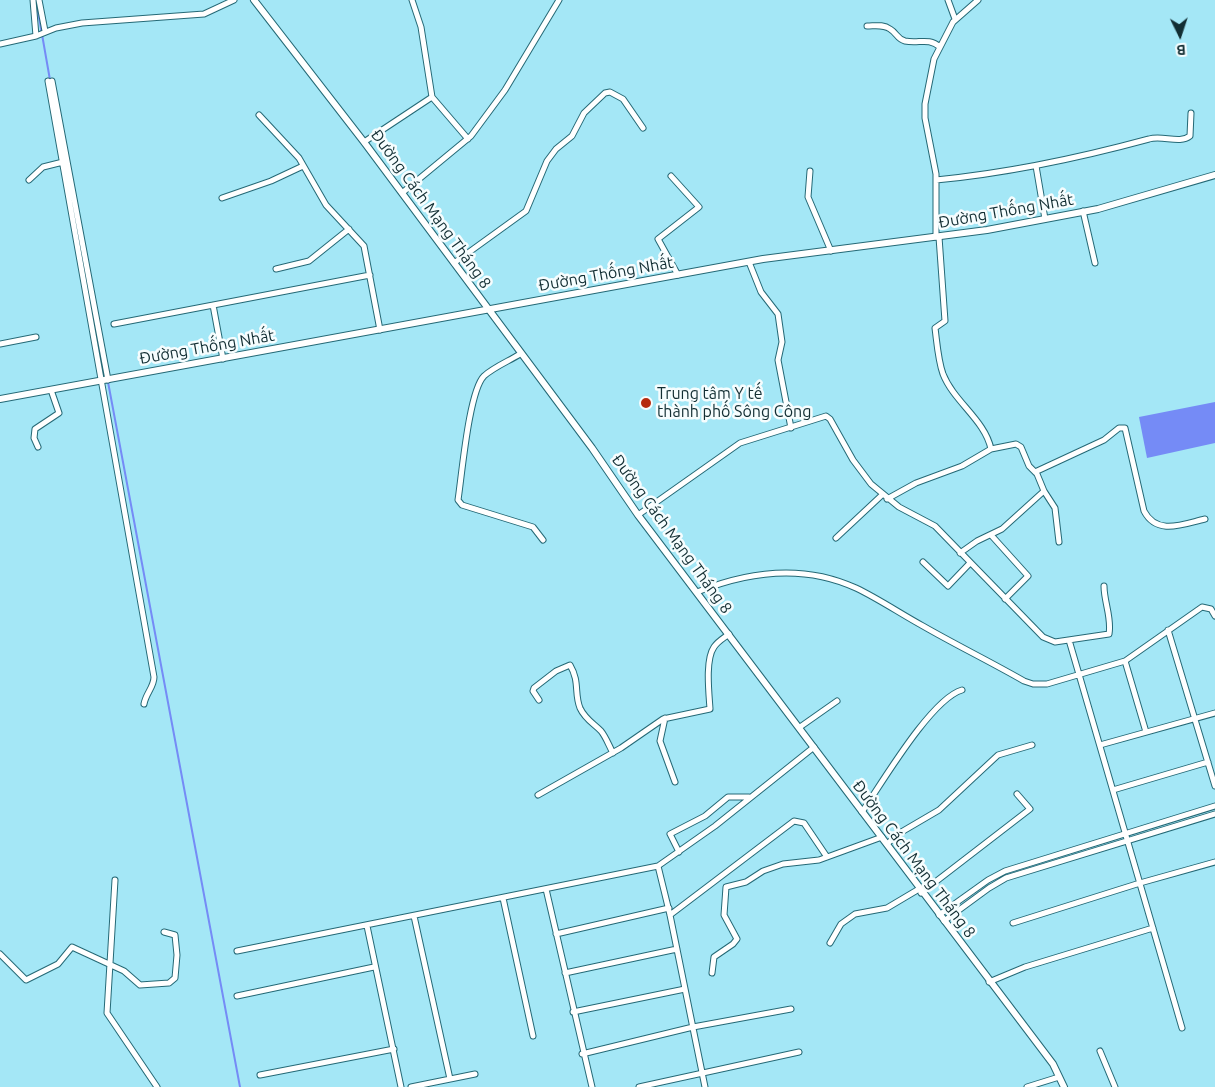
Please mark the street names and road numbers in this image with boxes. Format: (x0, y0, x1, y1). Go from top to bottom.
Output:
street label: Đường Cách Mạng Tháng 8 (367, 126, 495, 292)
street label: Đường Thống Nhất (937, 190, 1075, 232)
street label: Đường Thống Nhất (537, 253, 675, 295)
street label: Đường Thống Nhất (138, 326, 276, 368)
street label: Đường Cách Mạng Tháng 8 (608, 451, 736, 617)
street label: Đường Cách Mạng Tháng 8 (849, 777, 979, 941)

